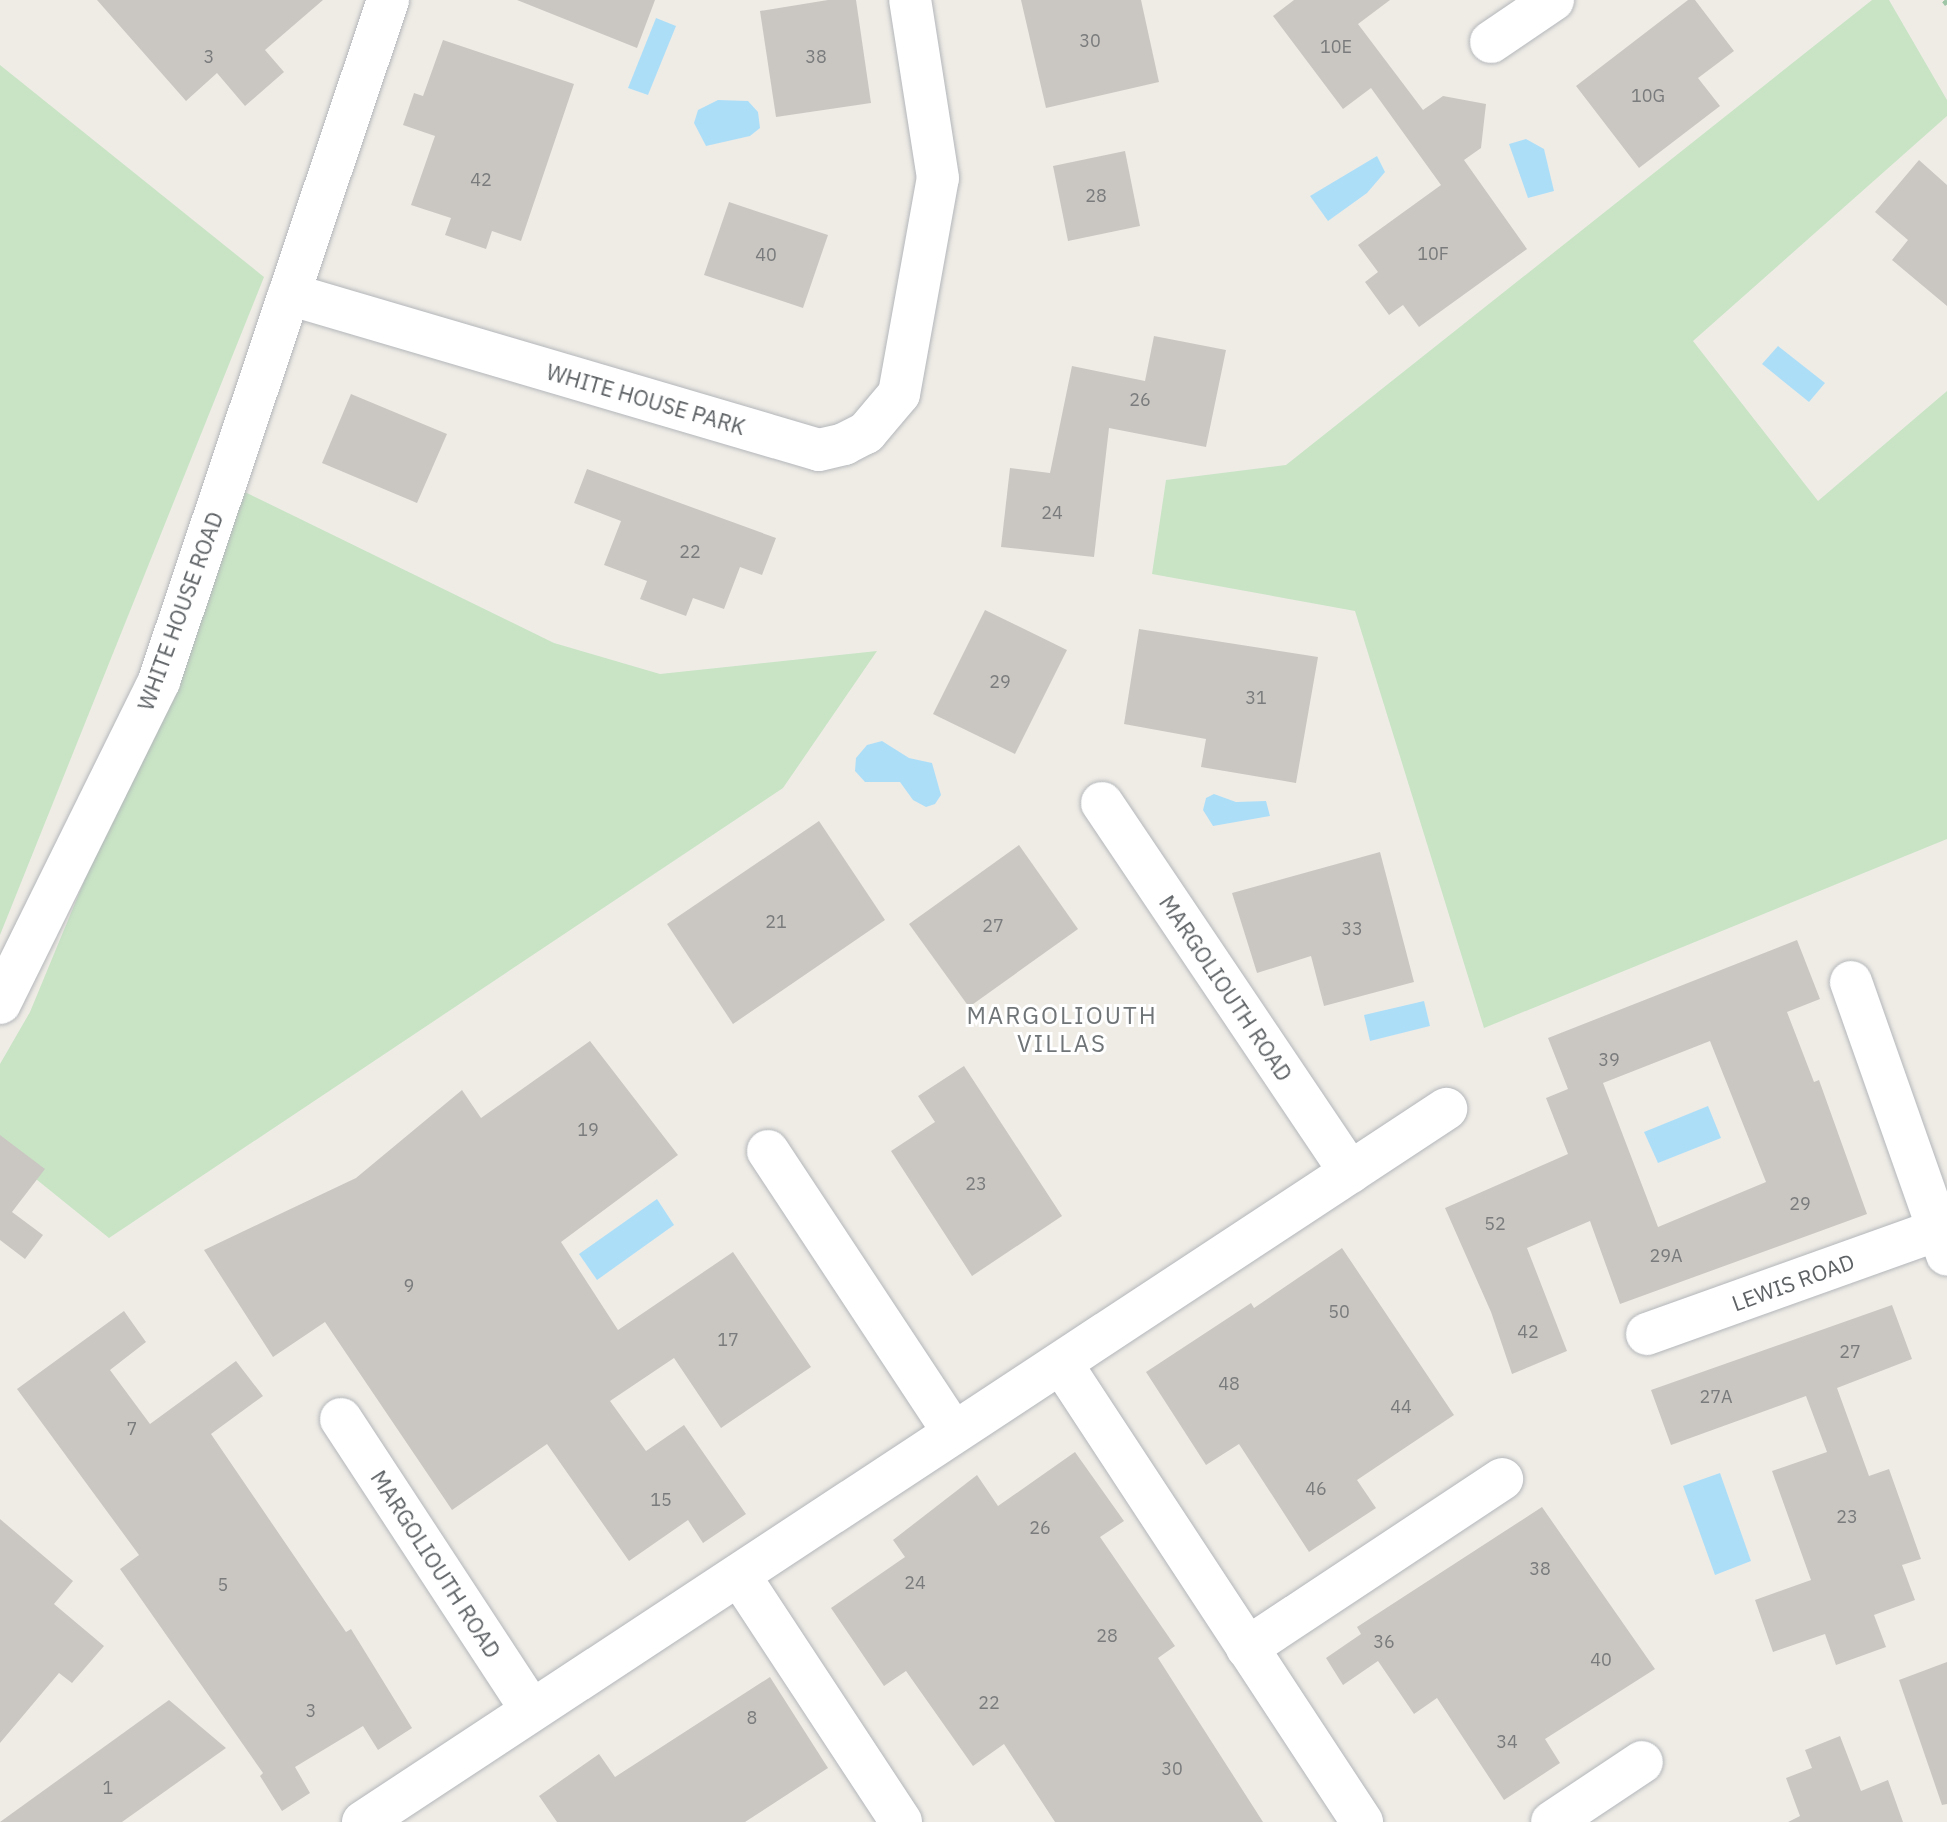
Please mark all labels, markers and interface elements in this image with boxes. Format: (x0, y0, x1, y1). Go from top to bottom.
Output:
house number: 30 (1079, 30, 1101, 52)
house number: 10E (1320, 36, 1352, 58)
house number: 3 (204, 46, 214, 68)
house number: 38 (805, 46, 827, 68)
house number: 10G (1631, 85, 1665, 107)
house number: 42 (470, 169, 492, 191)
house number: 28 (1085, 185, 1107, 207)
house number: 10F (1417, 243, 1449, 265)
house number: 40 (755, 244, 777, 266)
street label: WHITE HOUSE PARK (543, 358, 749, 440)
house number: 26 (1129, 389, 1151, 411)
house number: 24 (1041, 502, 1063, 524)
street label: WHITE HOUSE ROAD (132, 508, 228, 714)
house number: 22 (679, 541, 701, 563)
house number: 29 (989, 671, 1011, 693)
house number: 31 (1245, 687, 1267, 709)
street label: MARGOLIOUTH ROAD (1154, 890, 1298, 1086)
house number: 21 (765, 911, 787, 933)
house number: 27 (982, 915, 1004, 937)
house number: 33 (1341, 918, 1363, 940)
district label: MARGOLIOUTH VILLAS (966, 1002, 1158, 1058)
house number: 39 (1598, 1049, 1620, 1071)
house number: 19 (577, 1119, 599, 1141)
house number: 23 (965, 1173, 987, 1195)
house number: 29 (1789, 1193, 1811, 1215)
house number: 52 (1484, 1213, 1506, 1235)
house number: 29A (1649, 1245, 1683, 1267)
street label: LEWIS ROAD (1728, 1248, 1858, 1316)
house number: 9 (404, 1275, 414, 1297)
house number: 50 (1328, 1301, 1350, 1323)
house number: 42 (1517, 1321, 1539, 1343)
house number: 17 (717, 1329, 739, 1351)
house number: 27 (1839, 1341, 1861, 1363)
house number: 48 (1218, 1373, 1240, 1395)
house number: 27A (1699, 1386, 1733, 1408)
house number: 44 (1390, 1396, 1412, 1418)
house number: 7 (127, 1418, 137, 1440)
street label: MARGOLIOUTH ROAD (365, 1465, 507, 1663)
house number: 46 (1305, 1478, 1327, 1500)
house number: 15 (650, 1489, 672, 1511)
house number: 23 (1836, 1506, 1858, 1528)
house number: 26 (1029, 1517, 1051, 1539)
house number: 38 (1529, 1558, 1551, 1580)
house number: 24 (904, 1572, 926, 1594)
house number: 5 (218, 1574, 228, 1596)
house number: 28 (1096, 1625, 1118, 1647)
house number: 36 (1373, 1631, 1395, 1653)
house number: 40 (1590, 1649, 1612, 1671)
house number: 22 (978, 1692, 1000, 1714)
house number: 3 (306, 1700, 316, 1722)
house number: 8 (747, 1707, 757, 1729)
house number: 34 (1496, 1731, 1518, 1753)
house number: 30 (1161, 1758, 1183, 1780)
house number: 1 (103, 1777, 113, 1799)

